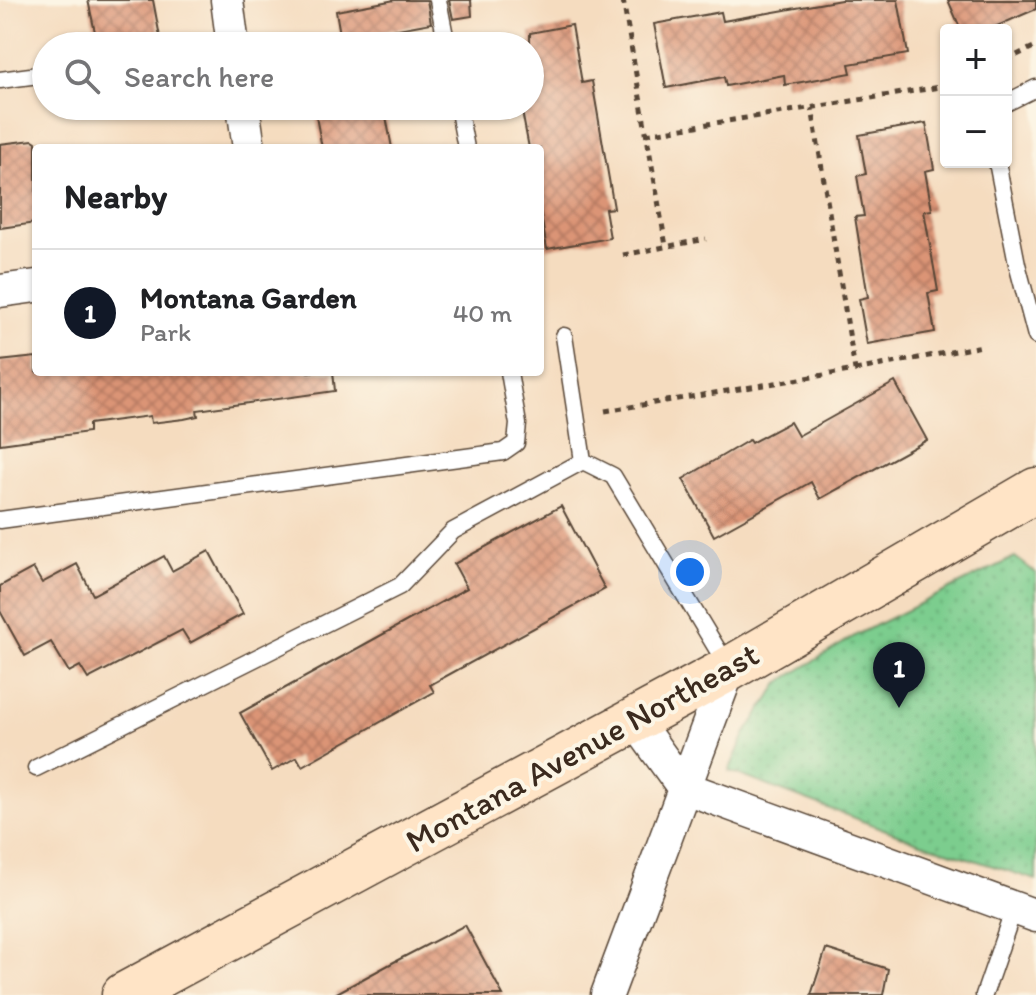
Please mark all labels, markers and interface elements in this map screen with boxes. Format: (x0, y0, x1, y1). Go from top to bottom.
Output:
map controls (940, 24, 1012, 168)
button: + (940, 24, 1012, 96)
search box (32, 32, 544, 120)
icon: search (60, 54, 104, 98)
text: Search here (124, 58, 274, 95)
button: − (940, 96, 1012, 168)
text: Nearby (64, 176, 167, 217)
text: Montana Garden (140, 279, 357, 316)
text: 1 (84, 297, 96, 329)
text: 40 m (453, 297, 512, 329)
text: Park (140, 316, 191, 348)
your location (670, 552, 710, 592)
street label: Montana Avenue Northeast (399, 633, 766, 862)
pin: 1 (873, 642, 925, 708)

